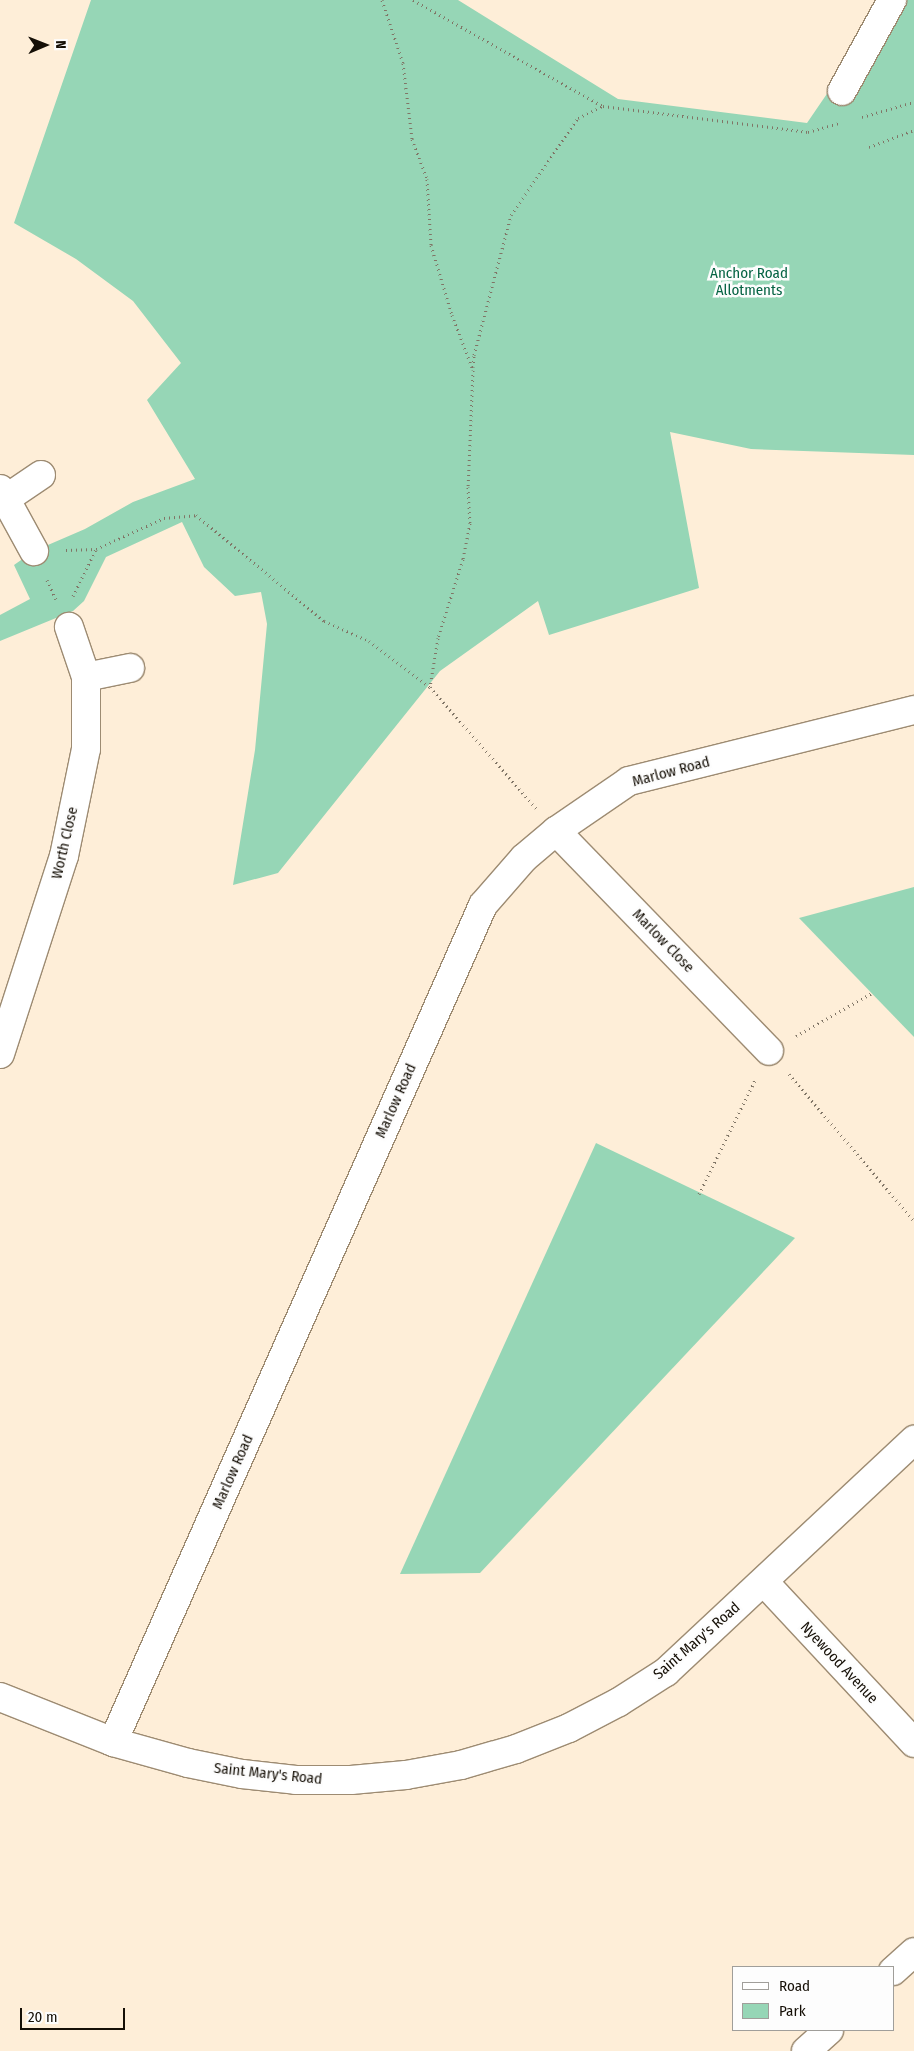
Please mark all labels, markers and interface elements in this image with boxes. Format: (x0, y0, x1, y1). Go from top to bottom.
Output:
north arrow (20, 20, 70, 70)
text: N (52, 40, 69, 49)
park label: Anchor Road Allotments (710, 264, 788, 299)
street label: Marlow Road (630, 753, 712, 791)
street label: Worth Close (48, 805, 82, 881)
street label: Marlow Close (628, 905, 698, 977)
street label: Marlow Road (372, 1061, 420, 1141)
street label: Marlow Road (209, 1432, 257, 1512)
street label: Saint Mary's Road (650, 1599, 744, 1683)
street label: Nyewood Avenue (796, 1618, 882, 1708)
street label: Saint Mary's Road (213, 1759, 323, 1789)
legend (732, 1966, 894, 2031)
text: Road (779, 1977, 810, 1995)
scale bar (22, 1998, 128, 2030)
text: Park (779, 2002, 806, 2020)
text: 20 m (28, 2008, 58, 2026)

